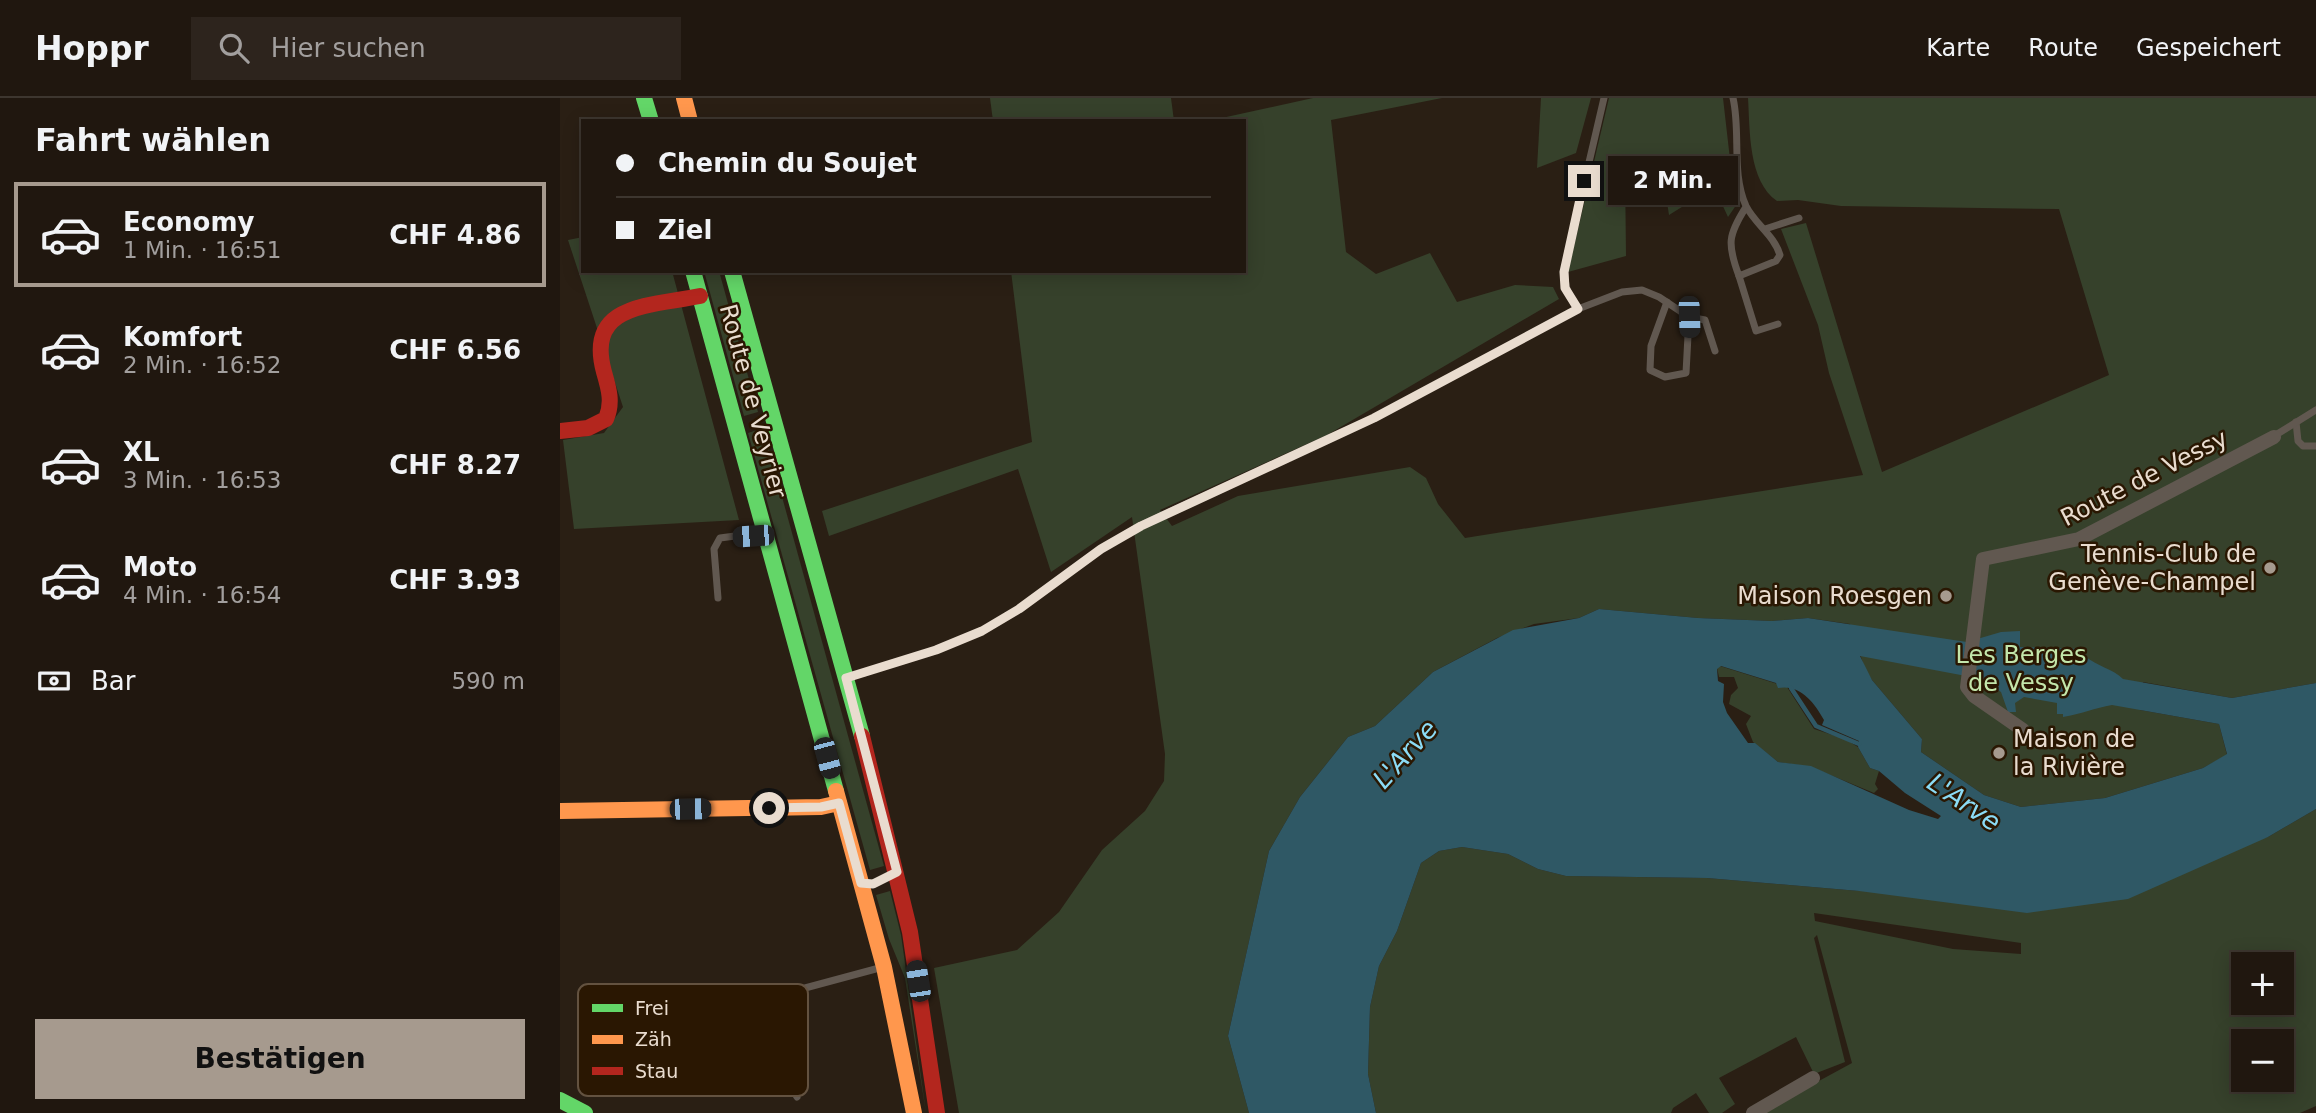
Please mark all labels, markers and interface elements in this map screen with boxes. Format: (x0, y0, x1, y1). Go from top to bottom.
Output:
search box (191, 17, 681, 80)
text: Hoppr (35, 29, 149, 68)
icon: search (215, 29, 253, 67)
text: Hier suchen (271, 33, 426, 63)
text: Karte (1926, 34, 1990, 62)
text: Route (2028, 34, 2098, 62)
text: Gespeichert (2136, 34, 2281, 62)
text: Fahrt wählen (35, 121, 271, 159)
text: Chemin du Soujet (658, 148, 917, 178)
callout: 2 Min. (1608, 156, 1738, 206)
route end (1568, 165, 1600, 197)
text: 2 Min. (1633, 167, 1713, 193)
icon: car (39, 203, 102, 266)
text: Economy (123, 207, 254, 237)
text: Ziel (658, 215, 712, 245)
text: CHF 4.86 (389, 220, 521, 250)
text: 1 Min. · 16:51 (123, 237, 281, 263)
car (1678, 296, 1701, 338)
street label: Route de Veyrier (714, 301, 792, 501)
icon: car (39, 318, 102, 381)
text: Komfort (123, 322, 242, 352)
text: CHF 6.56 (389, 335, 521, 365)
text: 2 Min. · 16:52 (123, 352, 281, 378)
street label: Route de Vessy (2056, 424, 2232, 532)
icon: car (39, 433, 102, 496)
text: XL (123, 437, 160, 467)
text: CHF 8.27 (389, 450, 521, 480)
text: 3 Min. · 16:53 (123, 467, 281, 493)
car (732, 524, 775, 548)
place label: Tennis-Club de Genève-Champel (2048, 540, 2256, 596)
icon: car (39, 548, 102, 611)
text: Moto (123, 552, 197, 582)
marker: Tennis-Club de Genève-Champel (2262, 560, 2278, 576)
text: CHF 3.93 (389, 565, 521, 595)
text: 4 Min. · 16:54 (123, 582, 281, 608)
place label: Maison Roesgen (1737, 582, 1932, 610)
marker: Maison Roesgen (1938, 588, 1954, 604)
park label: Les Berges de Vessy (1955, 641, 2087, 697)
icon: cash (35, 662, 73, 700)
text: Bar (91, 666, 135, 696)
text: 590 m (451, 668, 525, 694)
water label: L'Arve (1367, 714, 1443, 794)
place label: Maison de la Rivière (2013, 725, 2135, 781)
car (812, 735, 843, 781)
marker: Maison de la Rivière (1991, 745, 2007, 761)
water label: L'Arve (1922, 767, 2006, 837)
route start (753, 792, 785, 824)
car (669, 798, 712, 820)
map controls (2231, 952, 2294, 1092)
button: + (2231, 952, 2294, 1015)
car (905, 959, 932, 1003)
legend (578, 984, 808, 1096)
text: Frei (635, 997, 669, 1019)
button: Bestätigen (35, 1019, 525, 1099)
text: Zäh (635, 1028, 672, 1050)
button: − (2231, 1029, 2294, 1092)
text: Stau (635, 1060, 678, 1082)

